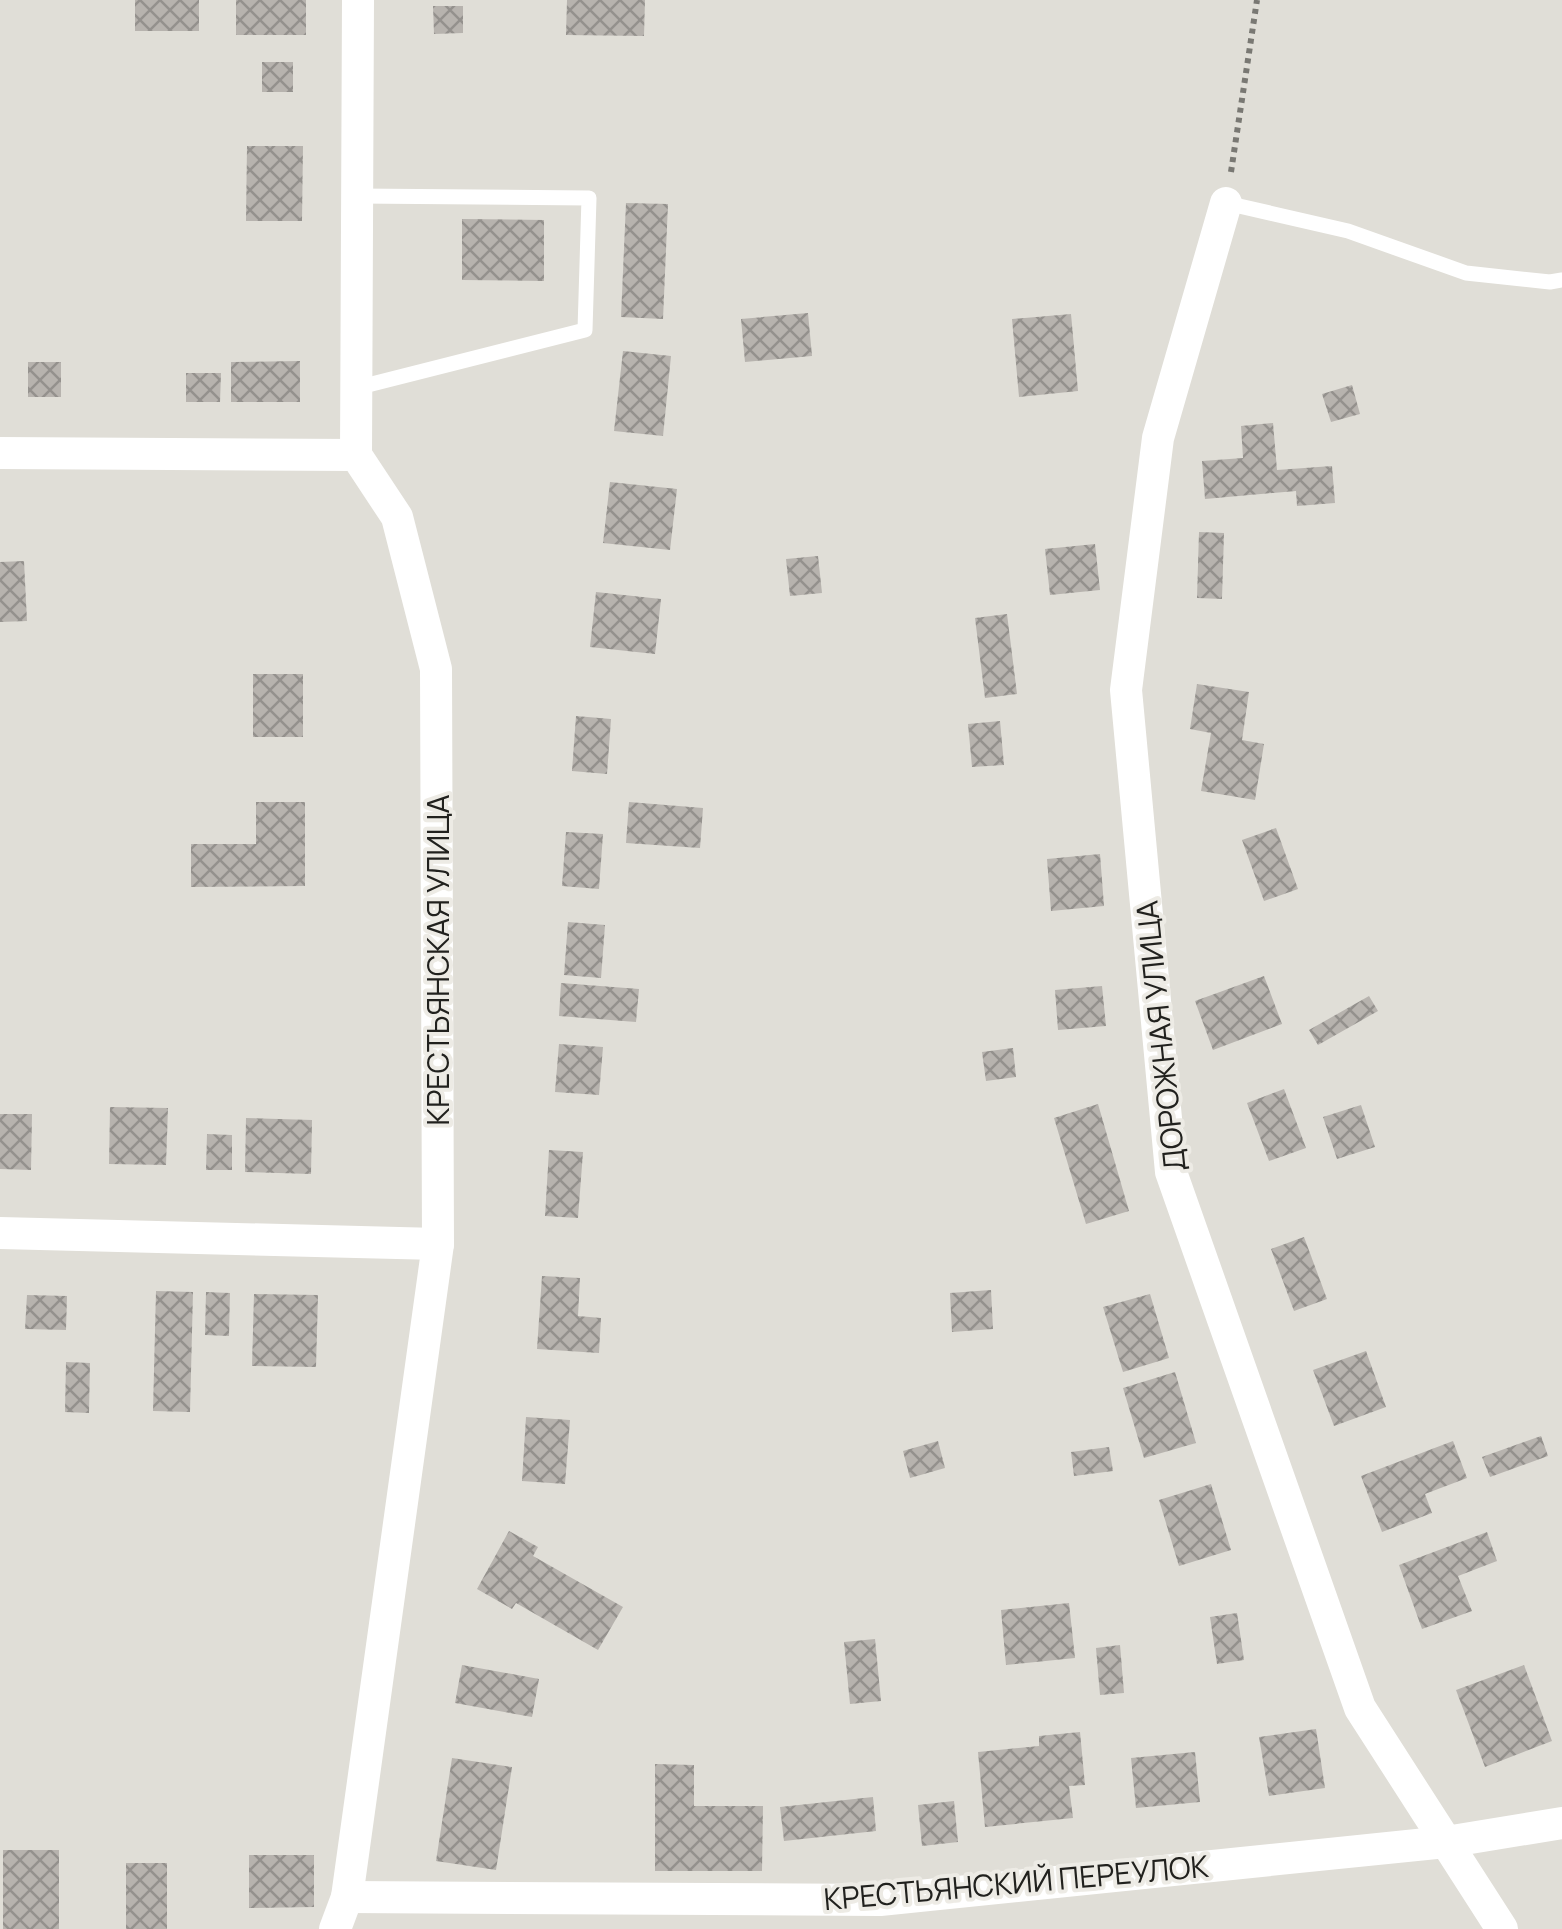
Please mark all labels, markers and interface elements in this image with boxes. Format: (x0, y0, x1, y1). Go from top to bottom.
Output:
street label: КРЕСТЬЯНСКАЯ УЛИЦА (417, 794, 458, 1126)
street label: ДОРОЖНАЯ УЛИЦА (1125, 899, 1195, 1173)
street label: КРЕСТЬЯНСКИЙ ПЕРЕУЛОК (822, 1845, 1210, 1919)

